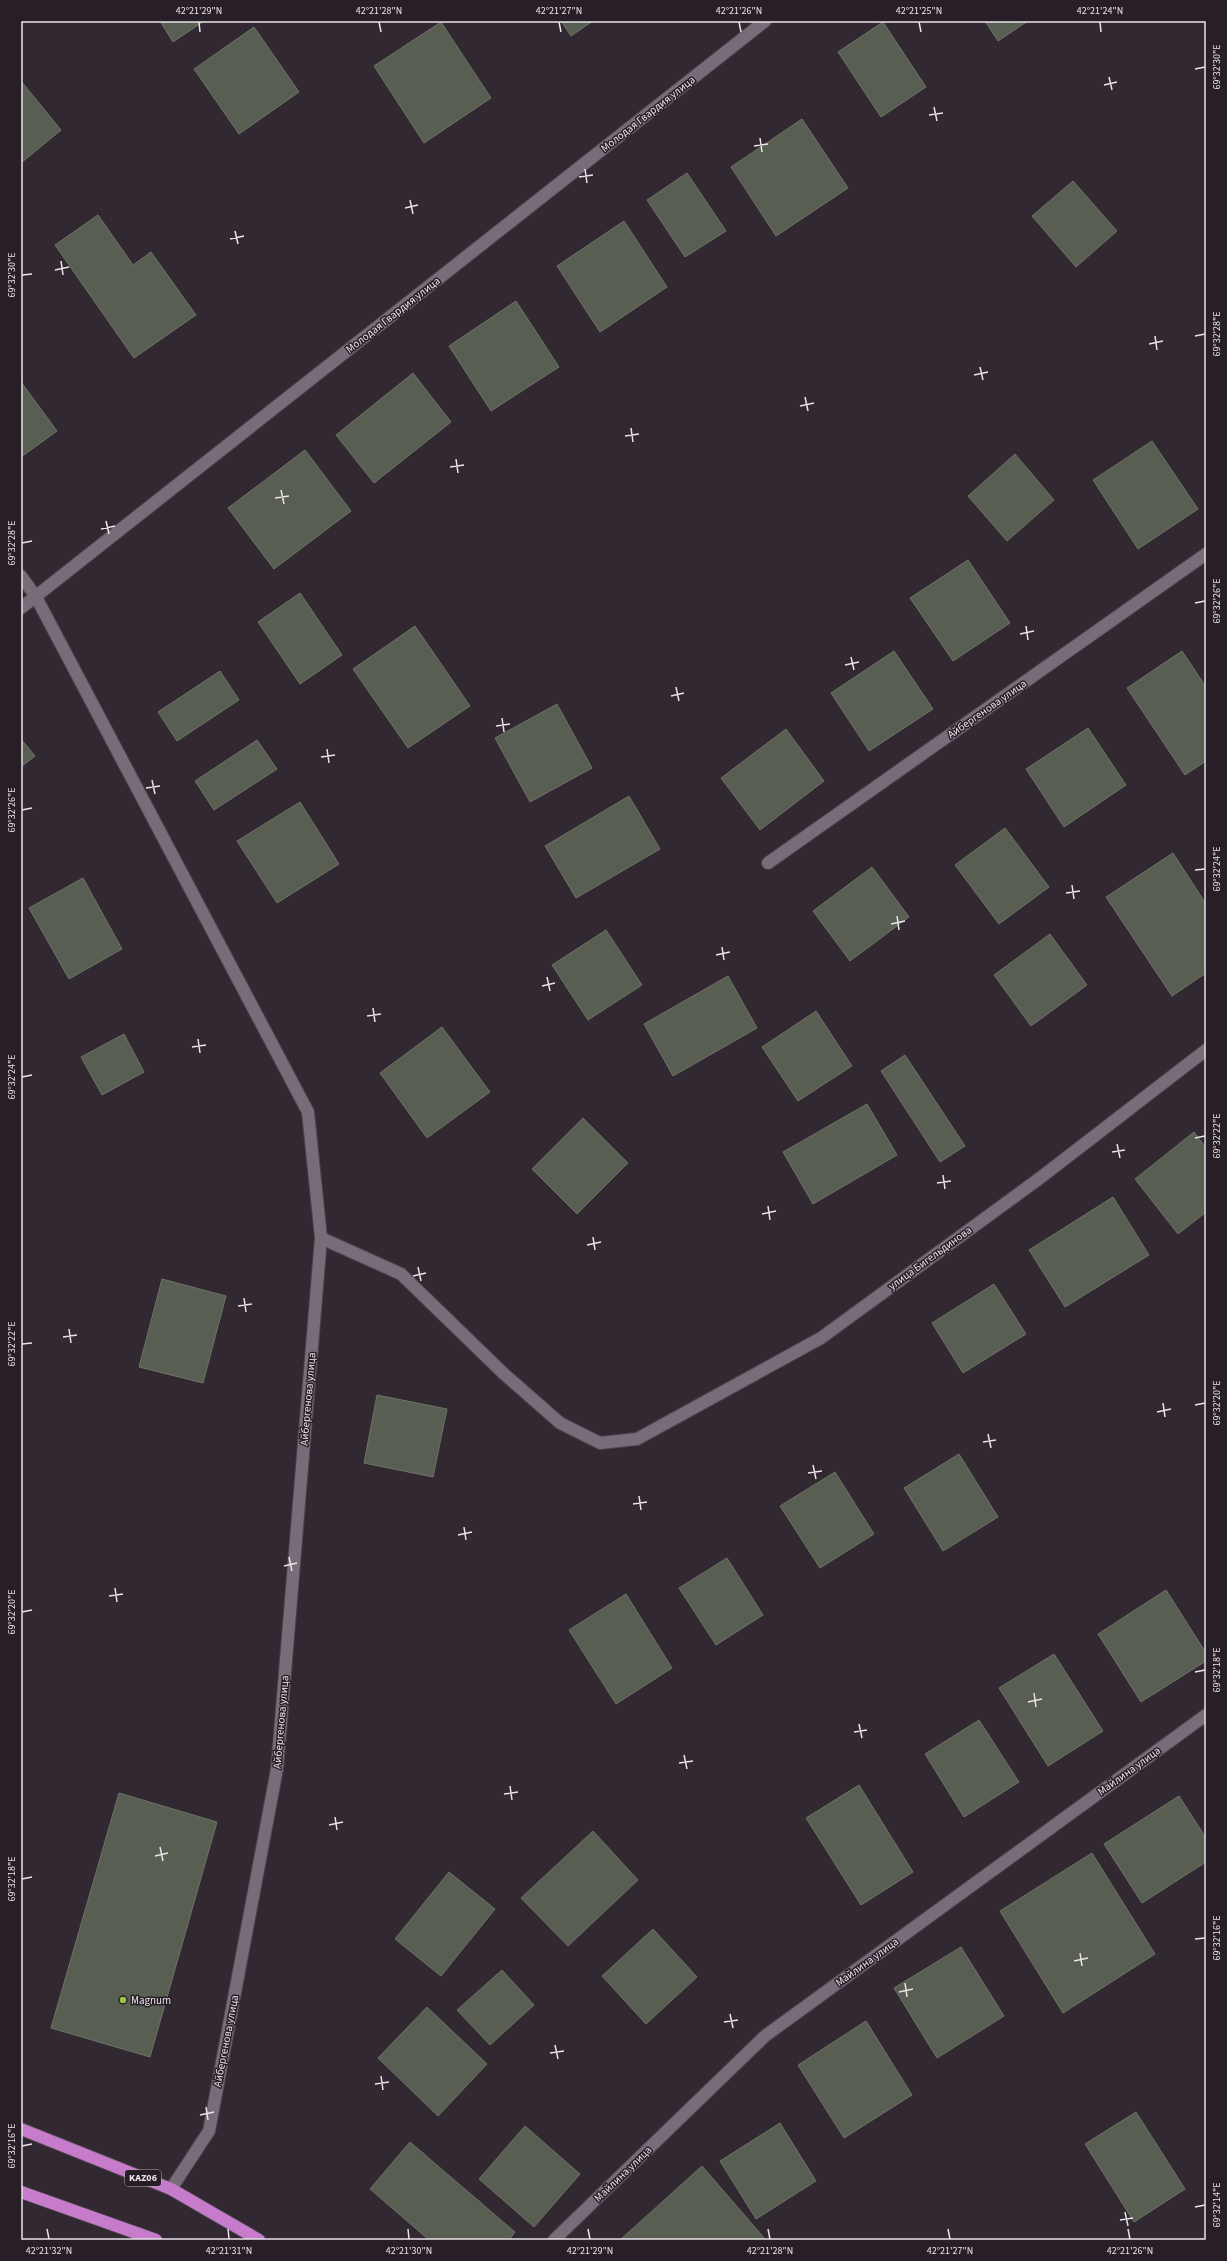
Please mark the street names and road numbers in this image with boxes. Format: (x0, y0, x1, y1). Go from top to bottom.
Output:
street label: Молодая Гвардия улица (598, 72, 698, 156)
street label: Молодая Гвардия улица (343, 273, 443, 357)
street label: Айбергенова улица (944, 676, 1030, 742)
street label: улица Бигельдинова (885, 1223, 975, 1293)
street label: Айбергенова улица (296, 1352, 320, 1446)
street label: Айбергенова улица (269, 1675, 293, 1769)
street label: Майлина улица (1094, 1743, 1164, 1799)
street label: Майлина улица (832, 1934, 902, 1990)
street label: Айбергенова улица (210, 1994, 242, 2088)
street label: Майлина улица (591, 2143, 655, 2205)
road number: KАZ06 (125, 2170, 161, 2186)

